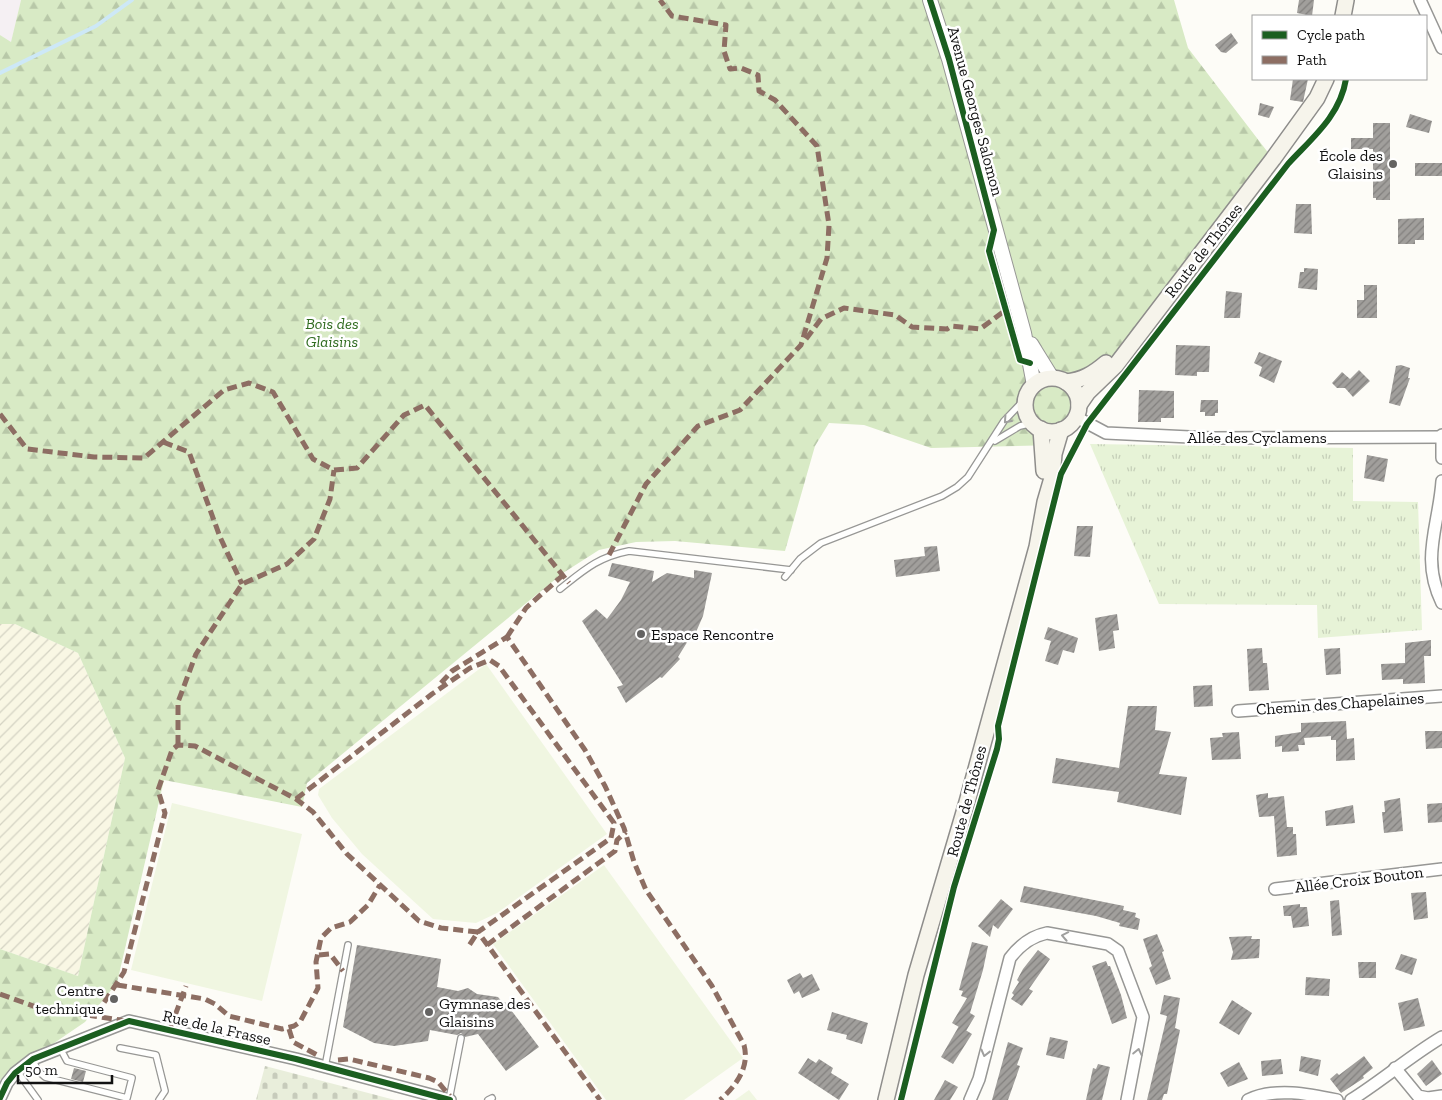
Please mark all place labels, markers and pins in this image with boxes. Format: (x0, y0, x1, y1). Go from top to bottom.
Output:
place label: École des Glaisins (1319, 146, 1383, 183)
marker: École des Glaisins (1387, 158, 1399, 170)
place label: Espace Rencontre (651, 625, 774, 644)
marker: Espace Rencontre (635, 628, 647, 640)
place label: Centre technique (36, 981, 104, 1018)
marker: Centre technique (108, 993, 120, 1005)
place label: Gymnase des Glaisins (439, 994, 530, 1031)
marker: Gymnase des Glaisins (423, 1006, 435, 1018)

